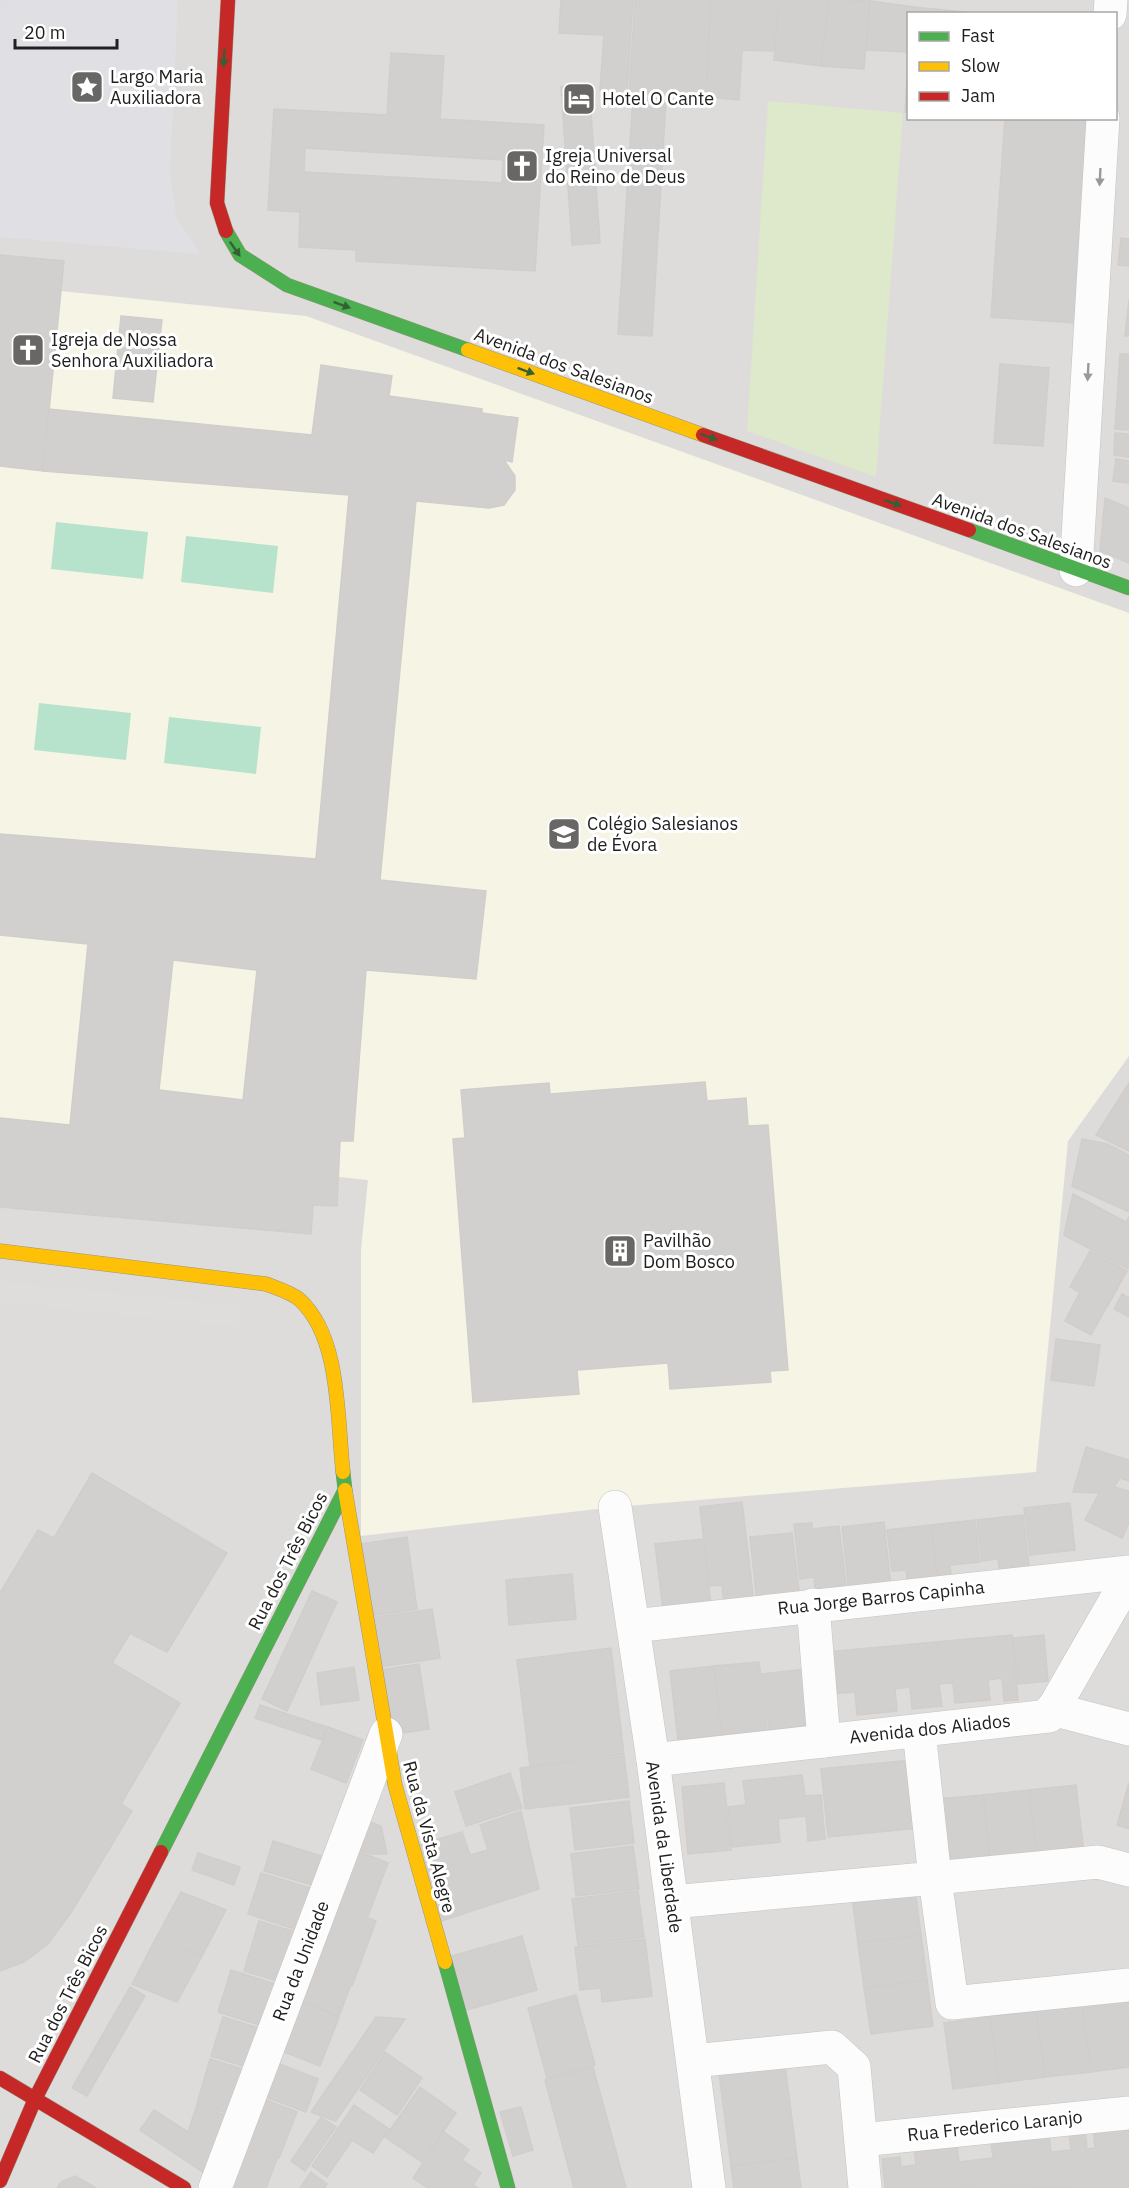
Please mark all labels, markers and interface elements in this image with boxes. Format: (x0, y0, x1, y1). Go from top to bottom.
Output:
scale bar (15, 12, 117, 50)
legend (907, 12, 1117, 120)
text: 20 m (24, 21, 66, 44)
text: Fast (961, 24, 995, 47)
one-way arrow (220, 49, 229, 68)
text: Slow (961, 54, 1000, 77)
place label: Largo Maria Auxiliadora (110, 65, 204, 109)
place icon: Largo Maria Auxiliadora (69, 69, 105, 105)
hotel icon: Hotel O Cante (561, 81, 597, 117)
text: Jam (961, 84, 996, 107)
place label: Hotel O Cante (602, 87, 714, 110)
place label: Igreja Universal do Reino de Deus (545, 144, 685, 188)
church icon: Igreja Universal do Reino de Deus (504, 148, 540, 184)
one-way arrow (1095, 167, 1105, 186)
one-way arrow (229, 241, 241, 257)
one-way arrow (333, 301, 351, 311)
street label: Avenida dos Salesianos (471, 322, 657, 409)
place label: Igreja de Nossa Senhora Auxiliadora (51, 328, 214, 372)
church icon: Igreja de Nossa Senhora Auxiliadora (10, 332, 46, 368)
one-way arrow (1084, 362, 1093, 381)
one-way arrow (517, 367, 535, 377)
one-way arrow (700, 433, 718, 443)
street label: Avenida dos Salesianos (929, 487, 1115, 574)
one-way arrow (884, 499, 902, 509)
place label: Colégio Salesianos de Évora (587, 812, 738, 856)
school or university icon: Colégio Salesianos de Évora (546, 816, 582, 852)
place label: Pavilhão Dom Bosco (643, 1229, 735, 1273)
building icon: Pavilhão Dom Bosco (602, 1233, 638, 1269)
street label: Rua dos Três Bicos (243, 1488, 332, 1634)
street label: Rua Jorge Barros Capinha (776, 1575, 986, 1620)
street label: Avenida dos Aliados (848, 1709, 1012, 1748)
street label: Rua da Vista Alegre (398, 1758, 461, 1915)
street label: Avenida da Liberdade (641, 1759, 688, 1935)
street label: Rua da Unidade (267, 1897, 334, 2024)
street label: Rua dos Três Bicos (23, 1921, 112, 2067)
street label: Rua Frederico Laranjo (906, 2105, 1084, 2146)

